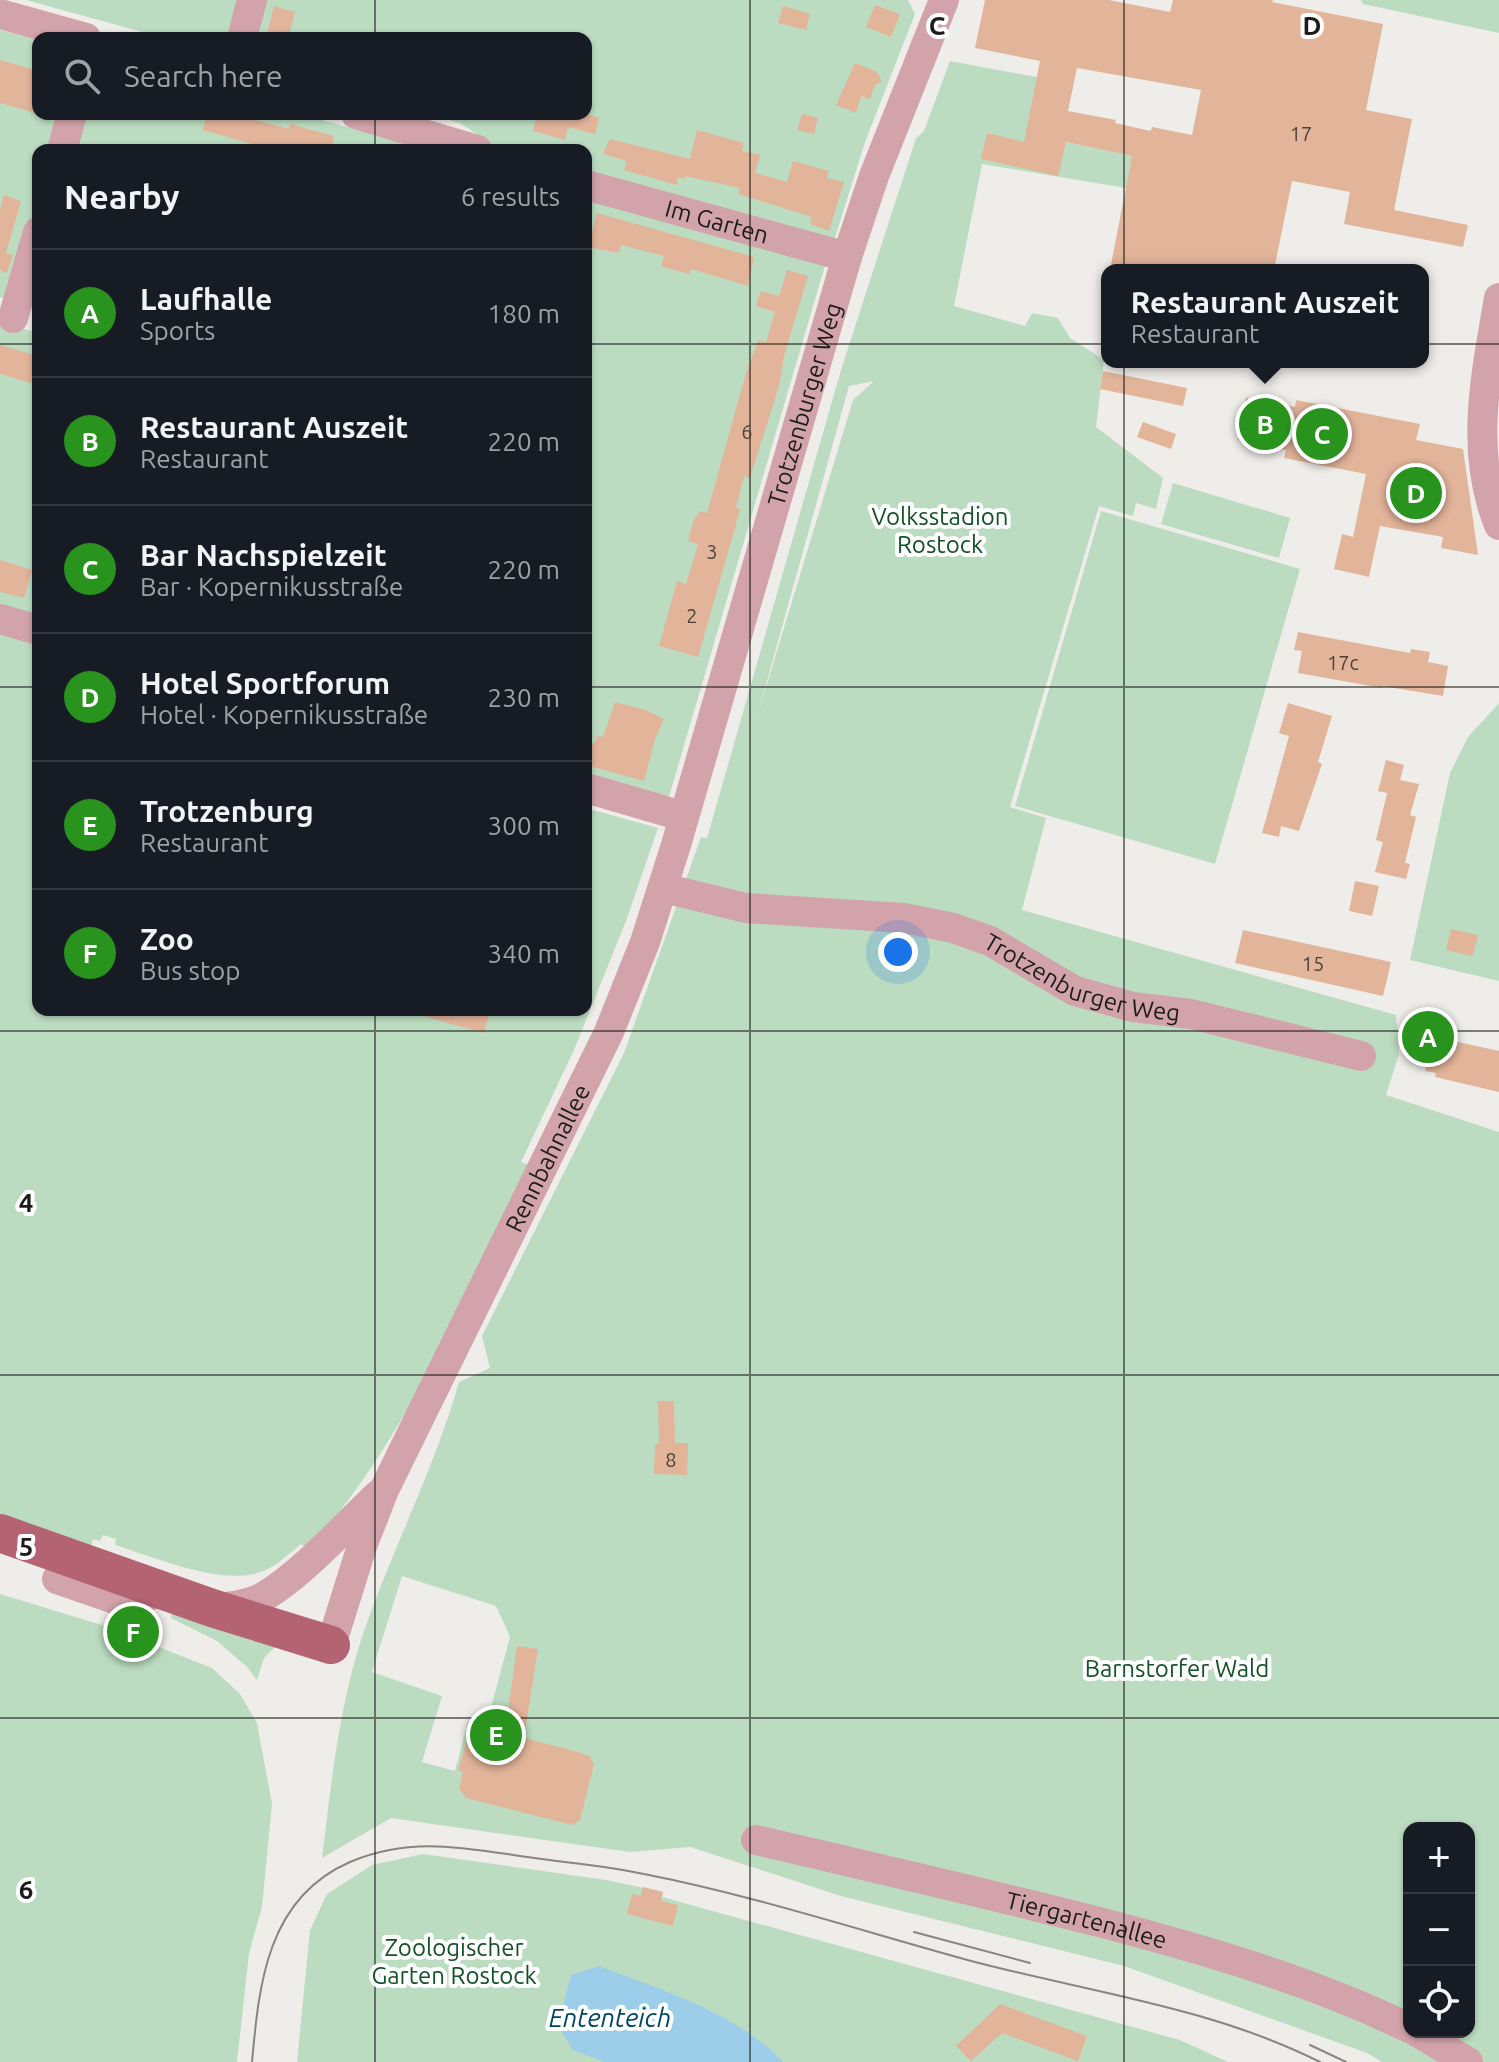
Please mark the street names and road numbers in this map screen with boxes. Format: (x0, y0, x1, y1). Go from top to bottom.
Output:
street label: Im Garten (662, 194, 772, 248)
street label: Trotzenburger Weg (762, 299, 847, 509)
street label: Trotzenburger Weg (980, 927, 1182, 1026)
street label: Rennbahnallee (500, 1080, 595, 1236)
street label: Tiergartenallee (1003, 1886, 1170, 1953)

